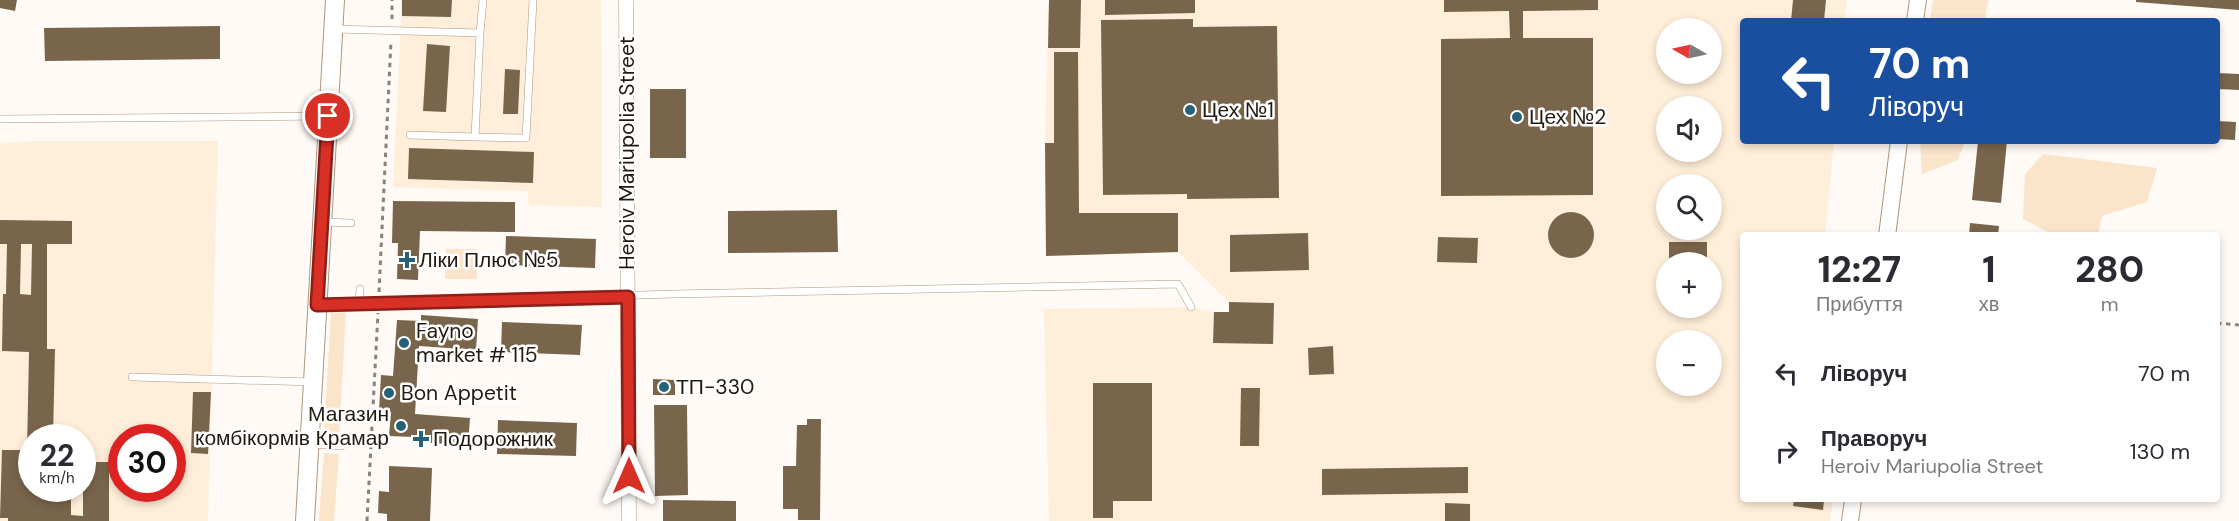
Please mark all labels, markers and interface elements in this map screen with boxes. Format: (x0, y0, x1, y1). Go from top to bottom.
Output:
north arrow (1656, 18, 1722, 84)
map controls (1656, 18, 1722, 396)
street label: Heroiv Mariupolia Street (613, 36, 641, 270)
text: 70 m (1869, 36, 1970, 91)
icon: left (1770, 42, 1848, 120)
text: Ліворуч (1869, 89, 1964, 124)
pin (302, 90, 353, 141)
place label: Цех №1 (1202, 96, 1274, 124)
button: sound (1656, 96, 1722, 162)
icon: arrive (311, 99, 344, 132)
marker: Цех №1 (1183, 103, 1197, 117)
place label: Цех №2 (1529, 103, 1606, 131)
marker: Цех №2 (1510, 110, 1524, 124)
button: search (1656, 174, 1722, 240)
place label: Ліки Плюс №5 (419, 246, 558, 274)
text: 12:27 (1818, 246, 1901, 293)
text: 1 (1982, 246, 1996, 293)
text: 280 (2075, 246, 2144, 293)
button: + (1656, 252, 1722, 318)
marker: Ліки Плюс №5 (400, 253, 414, 267)
text: Прибуття (1816, 291, 1903, 317)
text: хв (1979, 291, 1999, 317)
text: m (2101, 291, 2119, 317)
place label: Fayno market # 115 (416, 317, 538, 369)
button: − (1656, 330, 1722, 396)
marker: Fayno market # 115 (397, 336, 411, 350)
icon: left (1770, 357, 1803, 390)
text: Ліворуч (1821, 359, 1907, 388)
text: 70 m (2138, 359, 2190, 388)
place label: ТП-330 (676, 373, 754, 401)
place label: Bon Appetit (401, 379, 517, 407)
marker: ТП-330 (657, 380, 671, 394)
marker: Bon Appetit (382, 386, 396, 400)
place label: Магазин комбікормів Крамар (195, 400, 389, 452)
marker: Магазин комбікормів Крамар (394, 419, 408, 433)
speed limit sign: 30 (108, 424, 186, 502)
text: Праворуч (1821, 424, 1927, 453)
place label: Подорожник (433, 425, 554, 453)
marker: Подорожник (414, 432, 428, 446)
icon: right (1770, 435, 1803, 468)
text: 22 (40, 436, 74, 475)
text: 130 m (2130, 437, 2190, 466)
position arrow (597, 444, 661, 508)
text: Heroiv Mariupolia Street (1821, 453, 2043, 479)
text: km/h (39, 468, 75, 488)

